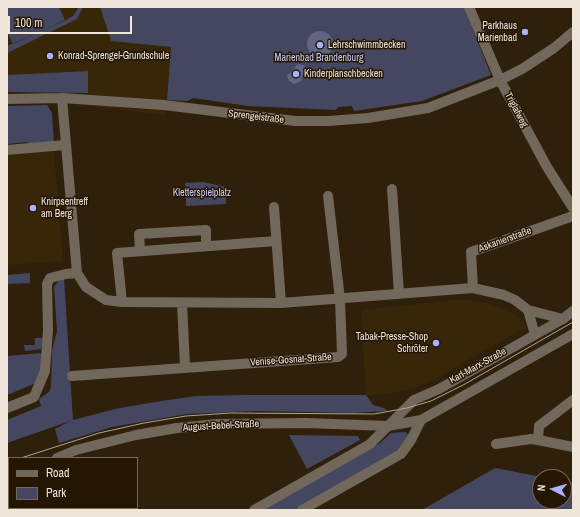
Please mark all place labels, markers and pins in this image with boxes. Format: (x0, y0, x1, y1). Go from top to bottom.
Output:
place label: Parkhaus Marienbad (478, 20, 517, 44)
marker: Parkhaus Marienbad (520, 27, 530, 37)
place label: Lehrschwimmbecken (328, 39, 405, 51)
marker: Lehrschwimmbecken (315, 40, 325, 50)
place label: Konrad-Sprengel-Grundschule (58, 50, 169, 62)
marker: Konrad-Sprengel-Grundschule (45, 51, 55, 61)
place label: Kinderplanschbecken (304, 68, 383, 80)
marker: Kinderplanschbecken (291, 69, 301, 79)
place label: Knirpsentreff am Berg (41, 196, 88, 220)
marker: Knirpsentreff am Berg (28, 203, 38, 213)
place label: Tabak-Presse-Shop Schröter (356, 331, 428, 354)
marker: Tabak-Presse-Shop Schröter (431, 338, 441, 348)

